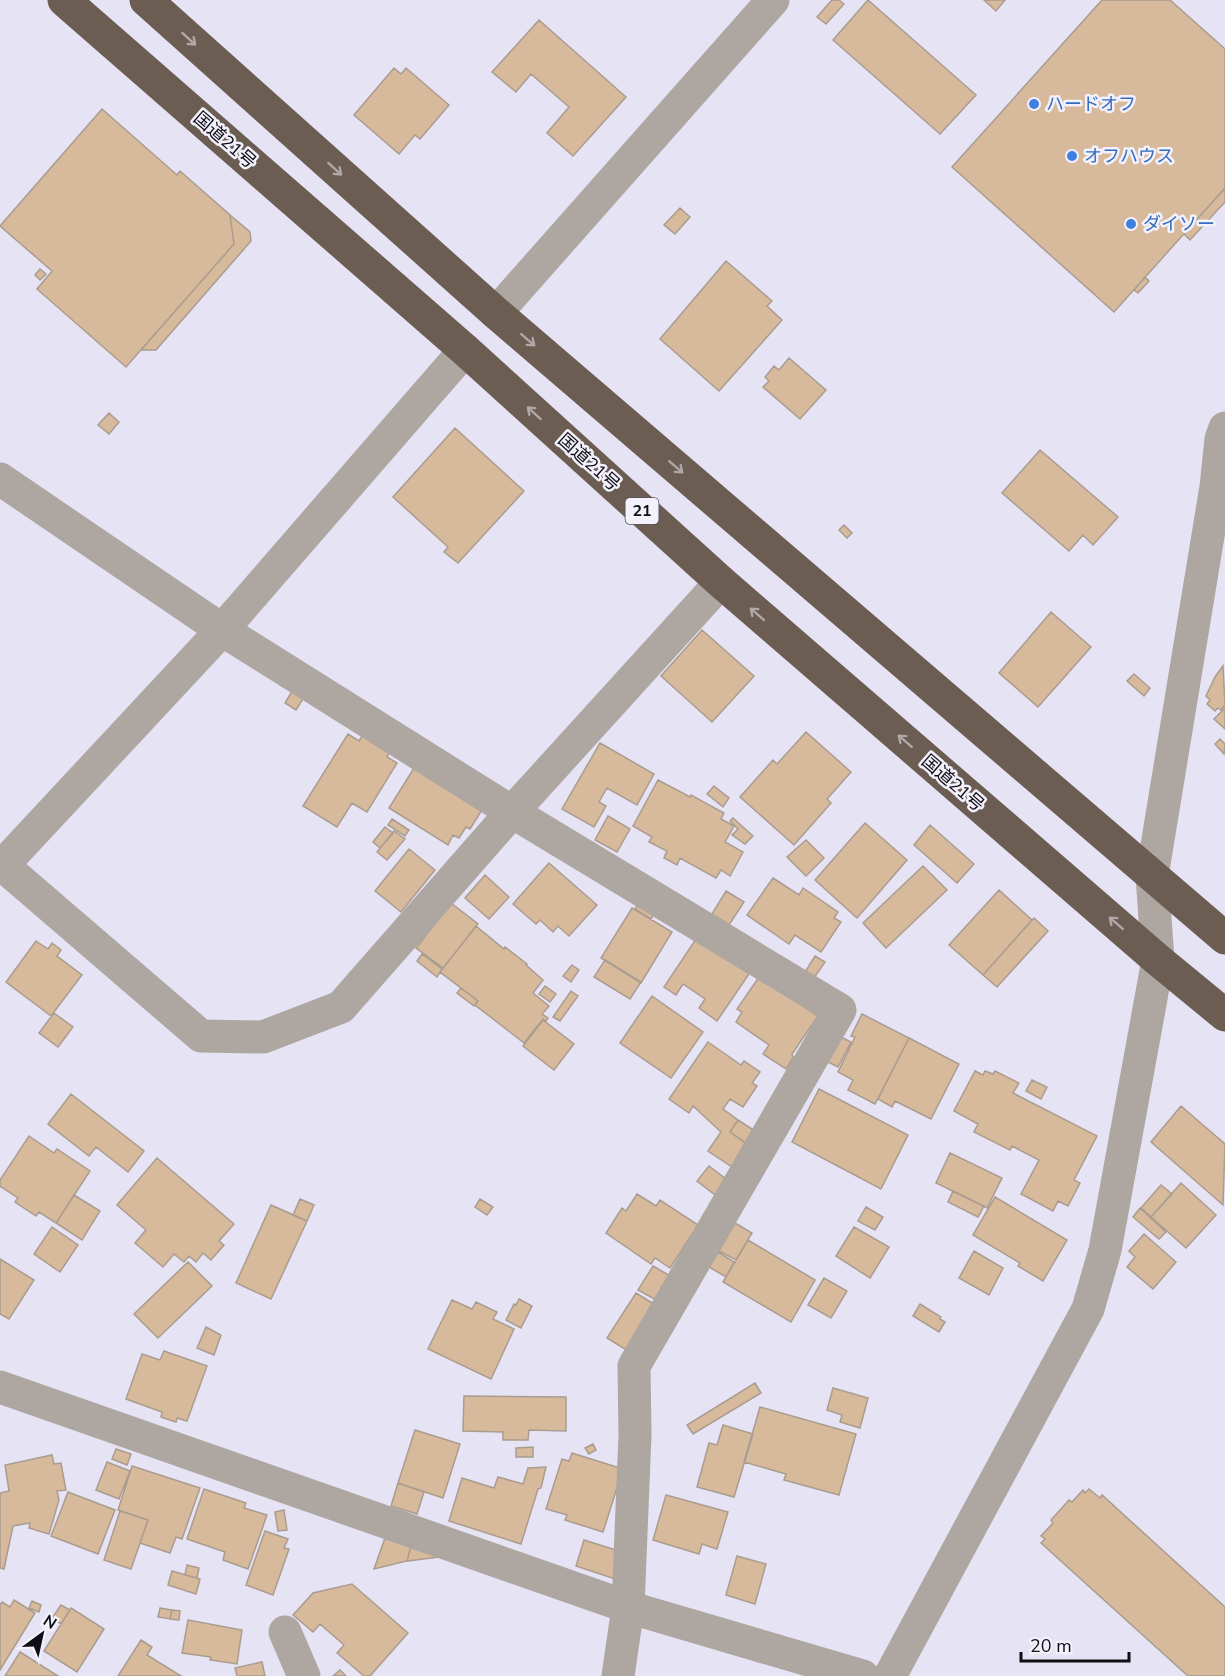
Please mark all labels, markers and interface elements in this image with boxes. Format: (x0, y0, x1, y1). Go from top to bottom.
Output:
one-way arrow (182, 32, 197, 46)
place label: ハードオフ (1046, 92, 1136, 116)
marker: ハードオフ (1027, 97, 1041, 111)
street label: 国道21号 (189, 106, 261, 174)
place label: オフハウス (1084, 144, 1174, 168)
marker: オフハウス (1065, 149, 1079, 163)
one-way arrow (327, 162, 342, 176)
place label: ダイソー (1143, 212, 1215, 236)
marker: ダイソー (1124, 217, 1138, 231)
one-way arrow (520, 333, 535, 347)
one-way arrow (527, 406, 542, 420)
street label: 国道21号 (553, 428, 625, 496)
one-way arrow (668, 460, 683, 474)
road number: 21 (626, 498, 658, 524)
one-way arrow (749, 607, 765, 620)
one-way arrow (898, 734, 913, 748)
street label: 国道21号 (917, 749, 989, 817)
one-way arrow (1109, 916, 1124, 930)
north arrow (12, 1604, 72, 1664)
text: N (39, 1610, 61, 1635)
scale bar (1021, 1625, 1129, 1663)
text: 20 m (1030, 1634, 1072, 1658)

